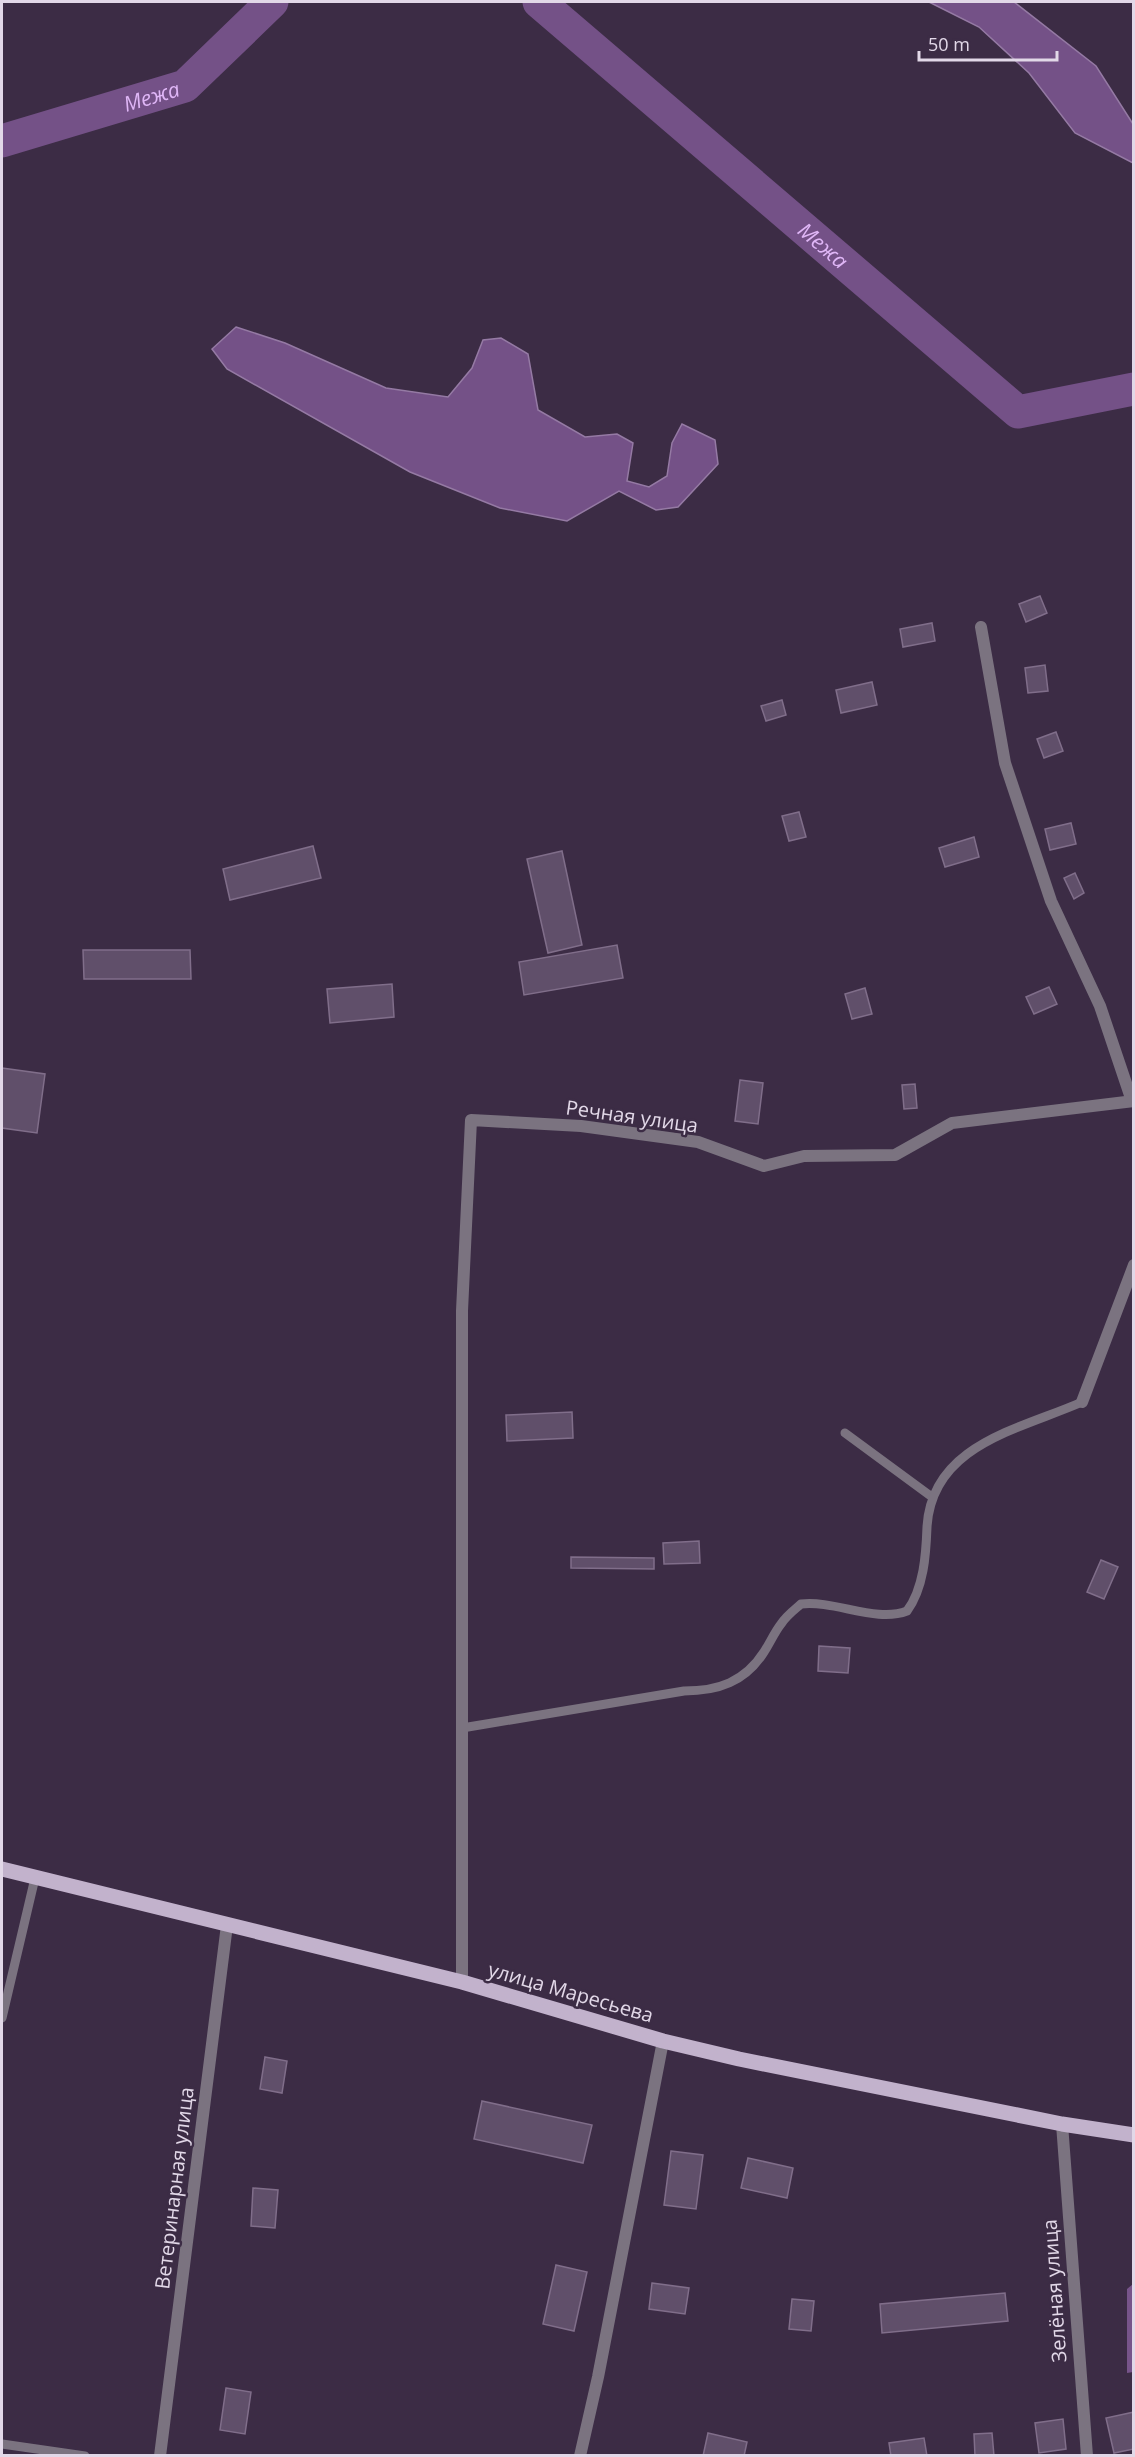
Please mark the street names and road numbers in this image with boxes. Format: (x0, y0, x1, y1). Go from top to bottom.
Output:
street label: Речная улица (564, 1093, 700, 1139)
street label: улица Маресьева (485, 1955, 657, 2029)
street label: Ветеринарная улица (148, 2085, 200, 2291)
street label: Зелёная улица (1036, 2219, 1072, 2363)

